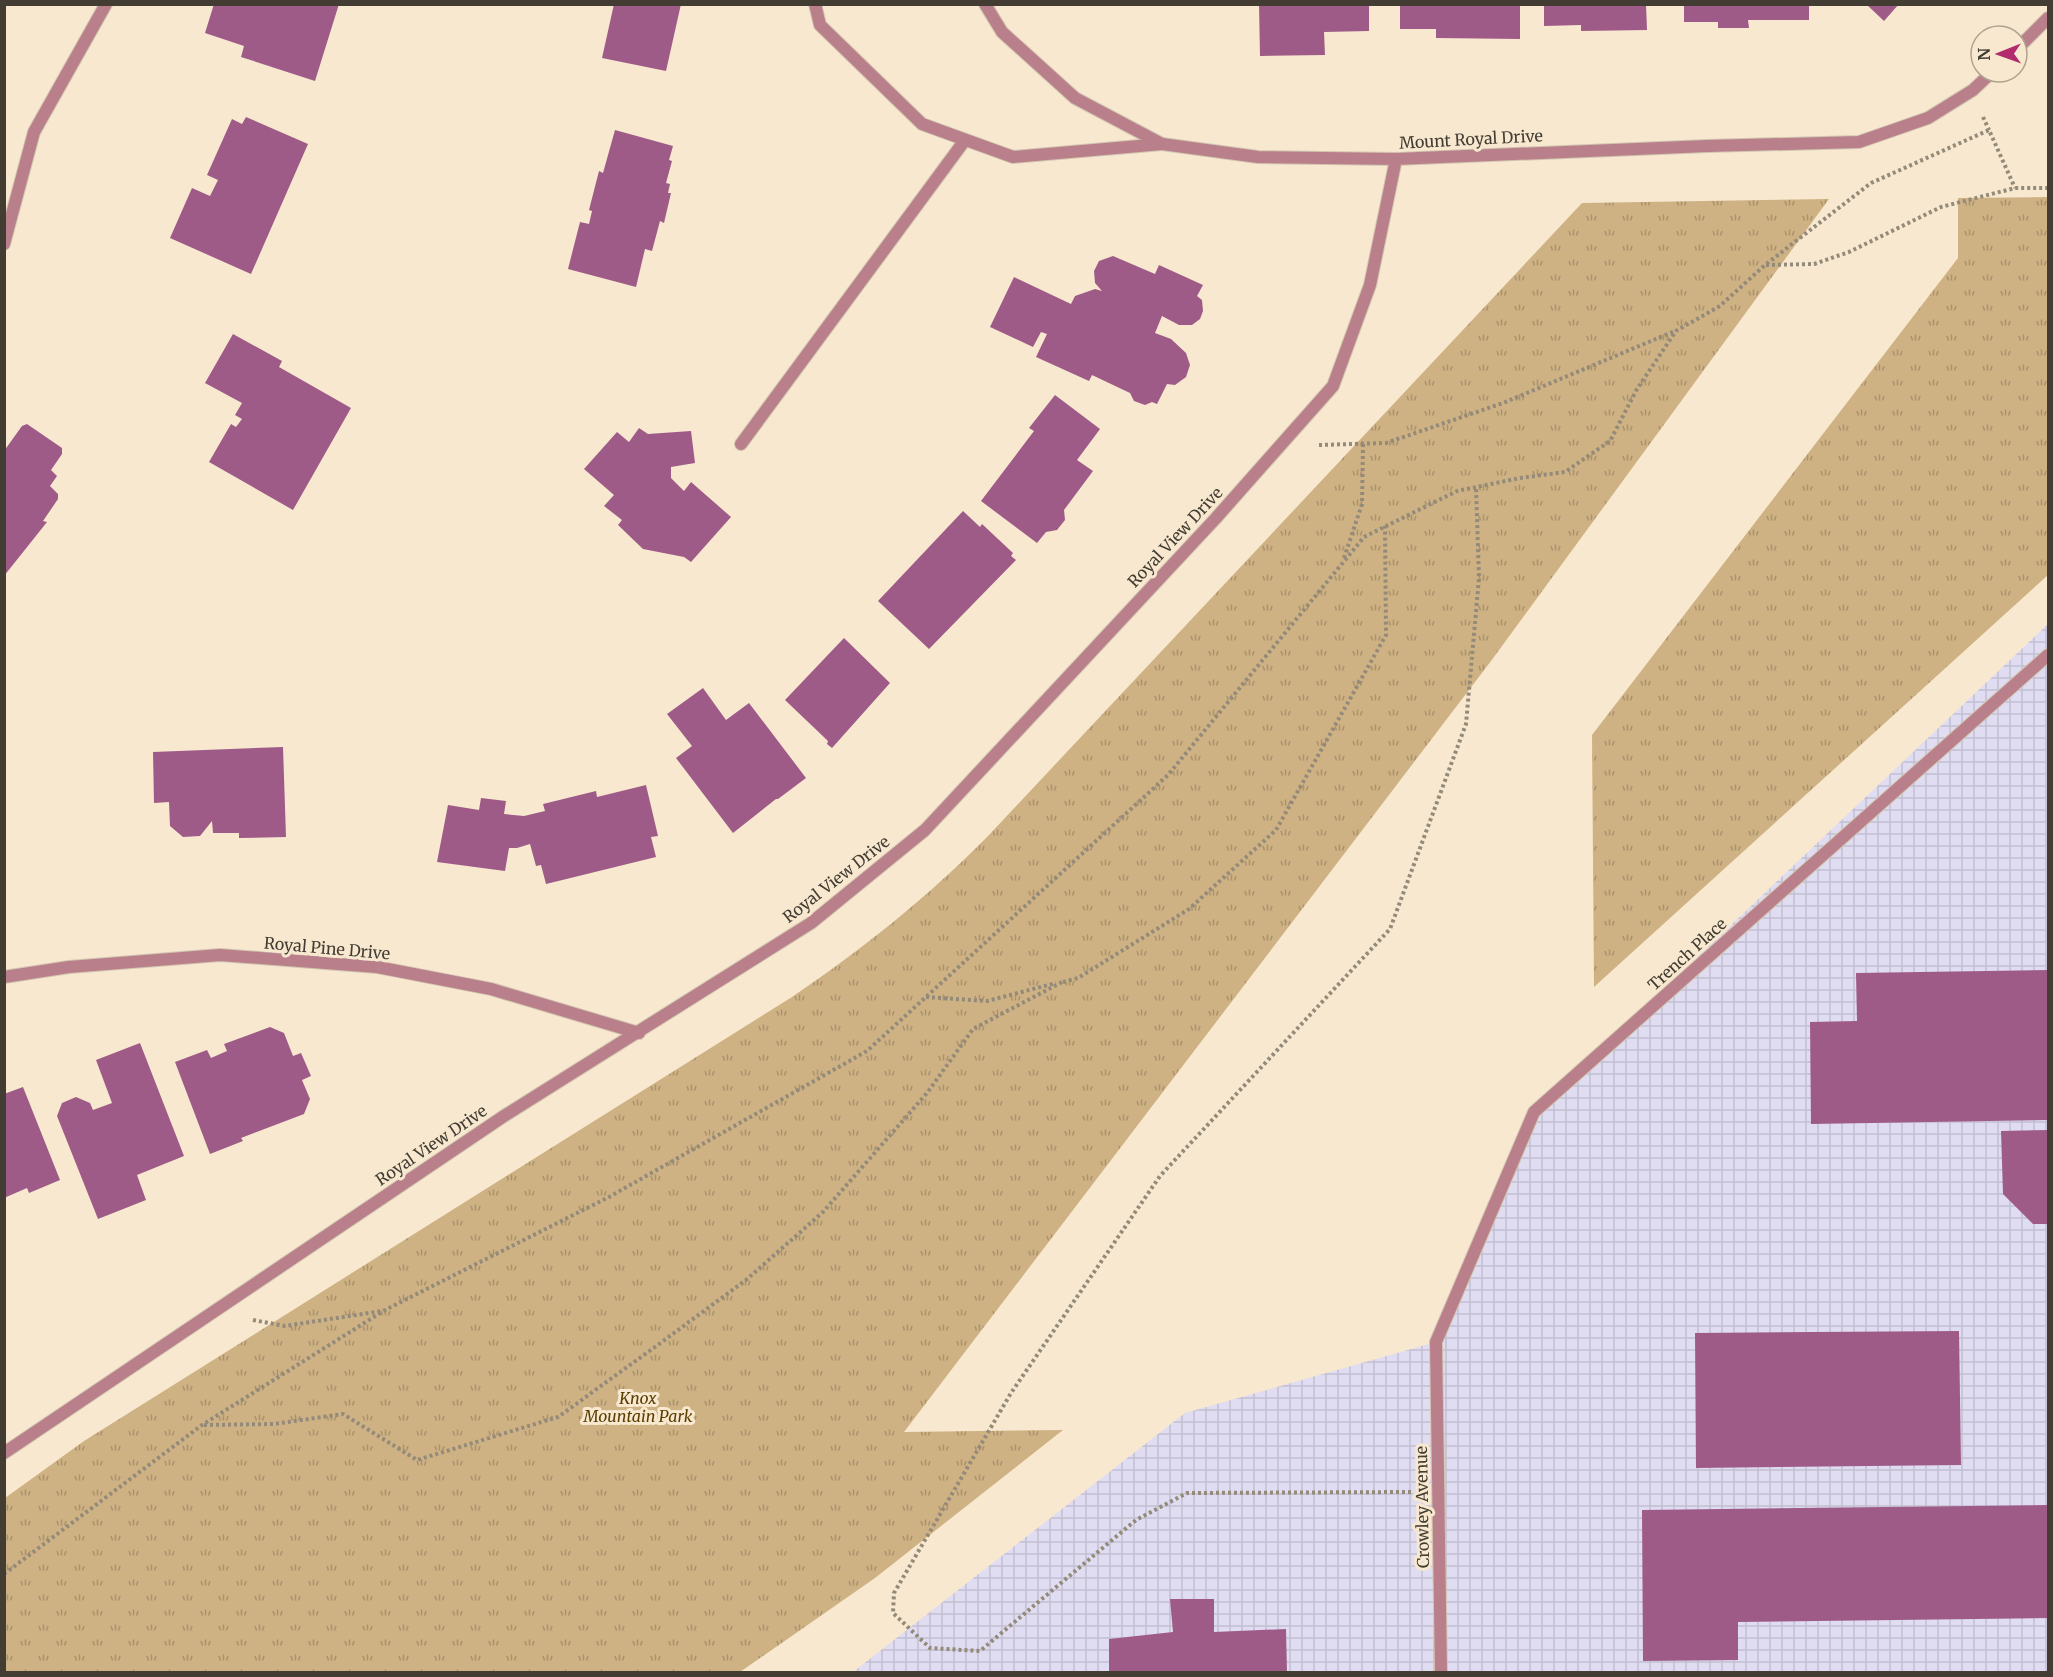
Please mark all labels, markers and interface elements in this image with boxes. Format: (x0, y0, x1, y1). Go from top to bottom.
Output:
north arrow (1969, 24, 2029, 84)
text: N (1974, 47, 1994, 61)
street label: Mount Royal Drive (1399, 125, 1543, 153)
street label: Royal View Drive (1123, 483, 1227, 591)
street label: Royal View Drive (779, 831, 893, 927)
street label: Trench Place (1644, 913, 1730, 995)
street label: Royal Pine Drive (263, 933, 391, 963)
street label: Royal View Drive (372, 1100, 490, 1190)
park label: Knox Mountain Park (583, 1388, 693, 1426)
street label: Crowley Avenue (1411, 1446, 1433, 1568)

